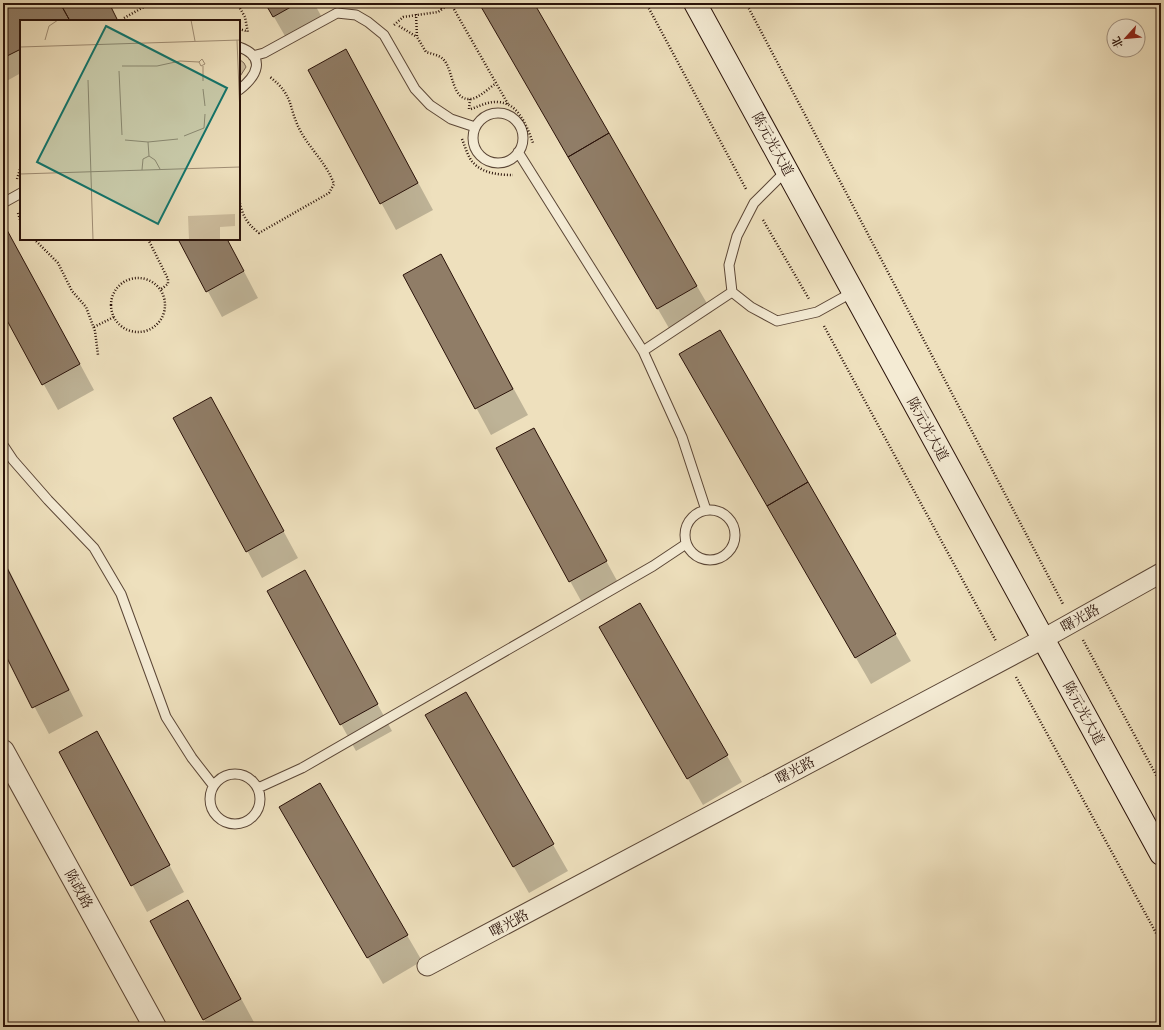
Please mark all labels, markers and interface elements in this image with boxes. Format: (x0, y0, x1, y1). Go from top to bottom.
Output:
north arrow (1106, 18, 1146, 58)
inset map (20, 20, 240, 240)
text: 北 (1109, 34, 1127, 50)
street label: 陈元光大道 (747, 110, 797, 179)
street label: 陈元光大道 (902, 395, 952, 464)
street label: 曙光路 (1058, 601, 1103, 637)
street label: 陈元光大道 (1058, 679, 1108, 748)
street label: 曙光路 (773, 753, 818, 789)
street label: 陈政路 (60, 867, 96, 912)
street label: 曙光路 (487, 906, 532, 942)

